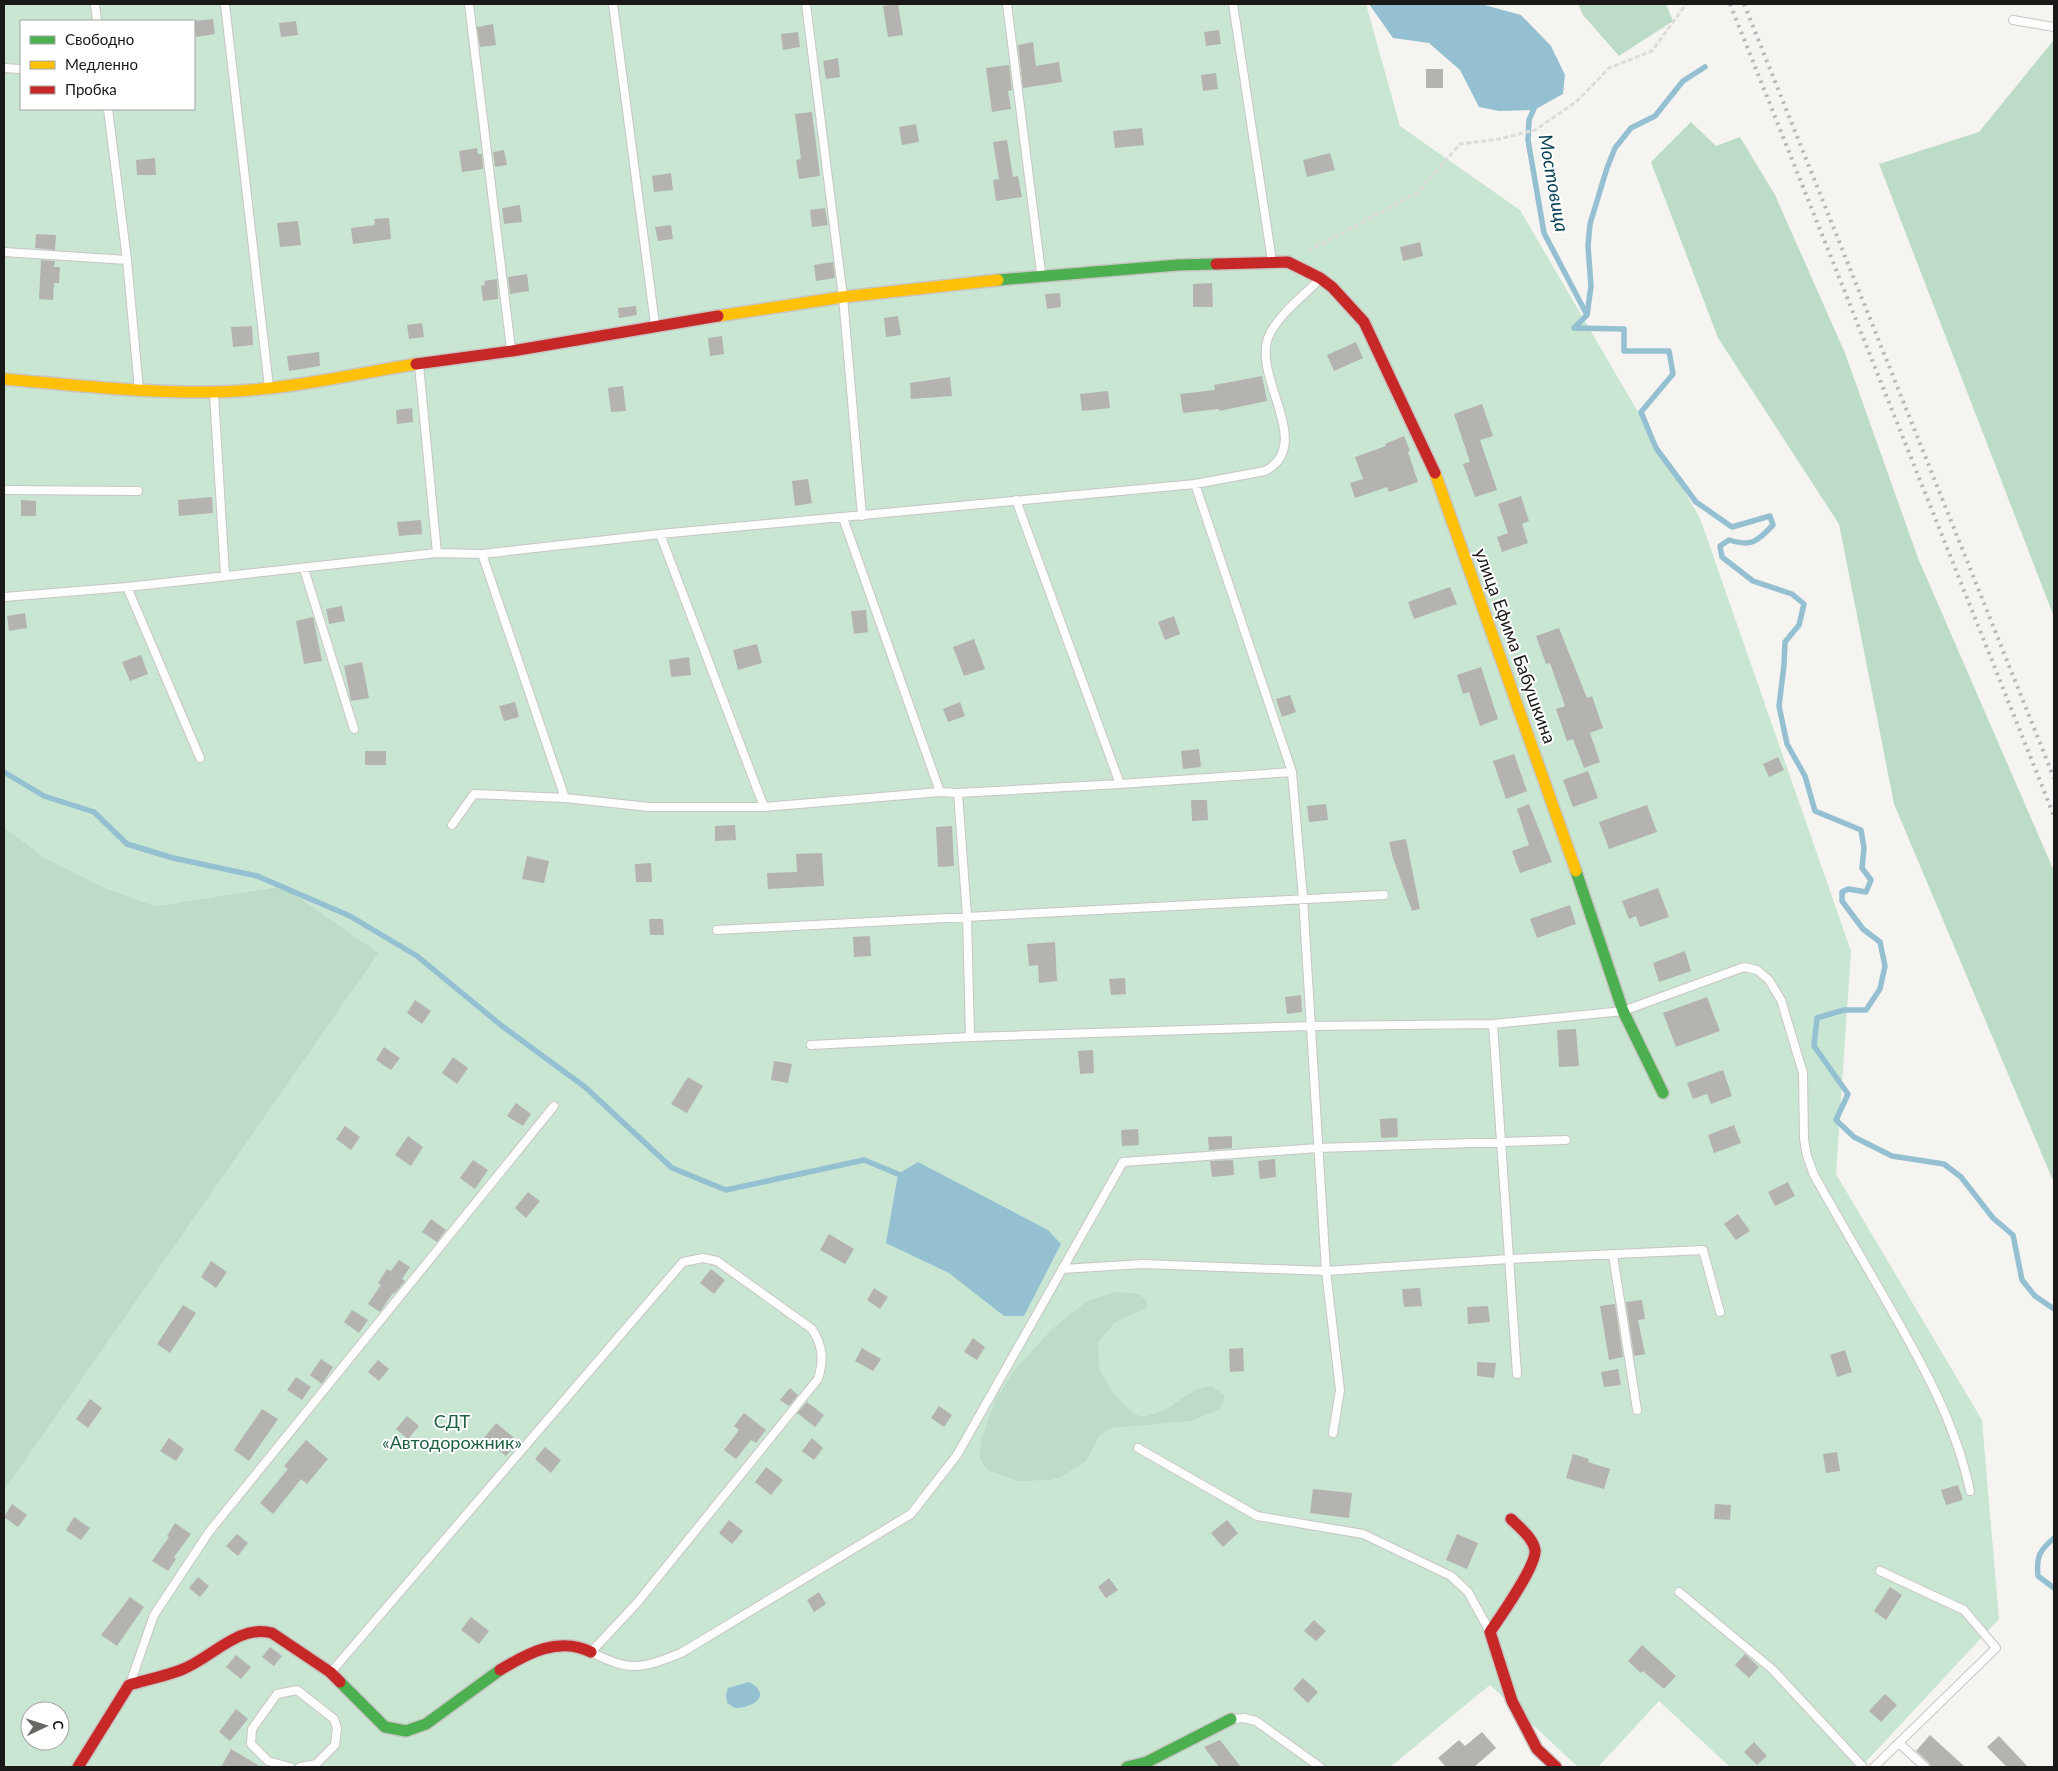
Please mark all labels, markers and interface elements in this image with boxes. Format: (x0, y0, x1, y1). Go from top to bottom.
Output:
legend (20, 20, 195, 110)
text: Свободно (65, 30, 134, 48)
text: Медленно (65, 55, 138, 73)
text: Пробка (65, 80, 117, 98)
water label: Мостовица (1535, 132, 1574, 234)
street label: улица Ефима Бабушкина (1470, 545, 1562, 746)
park label: СДТ «Автодорожник» (382, 1410, 522, 1453)
north arrow (20, 1701, 70, 1751)
text: С (50, 1720, 67, 1731)

